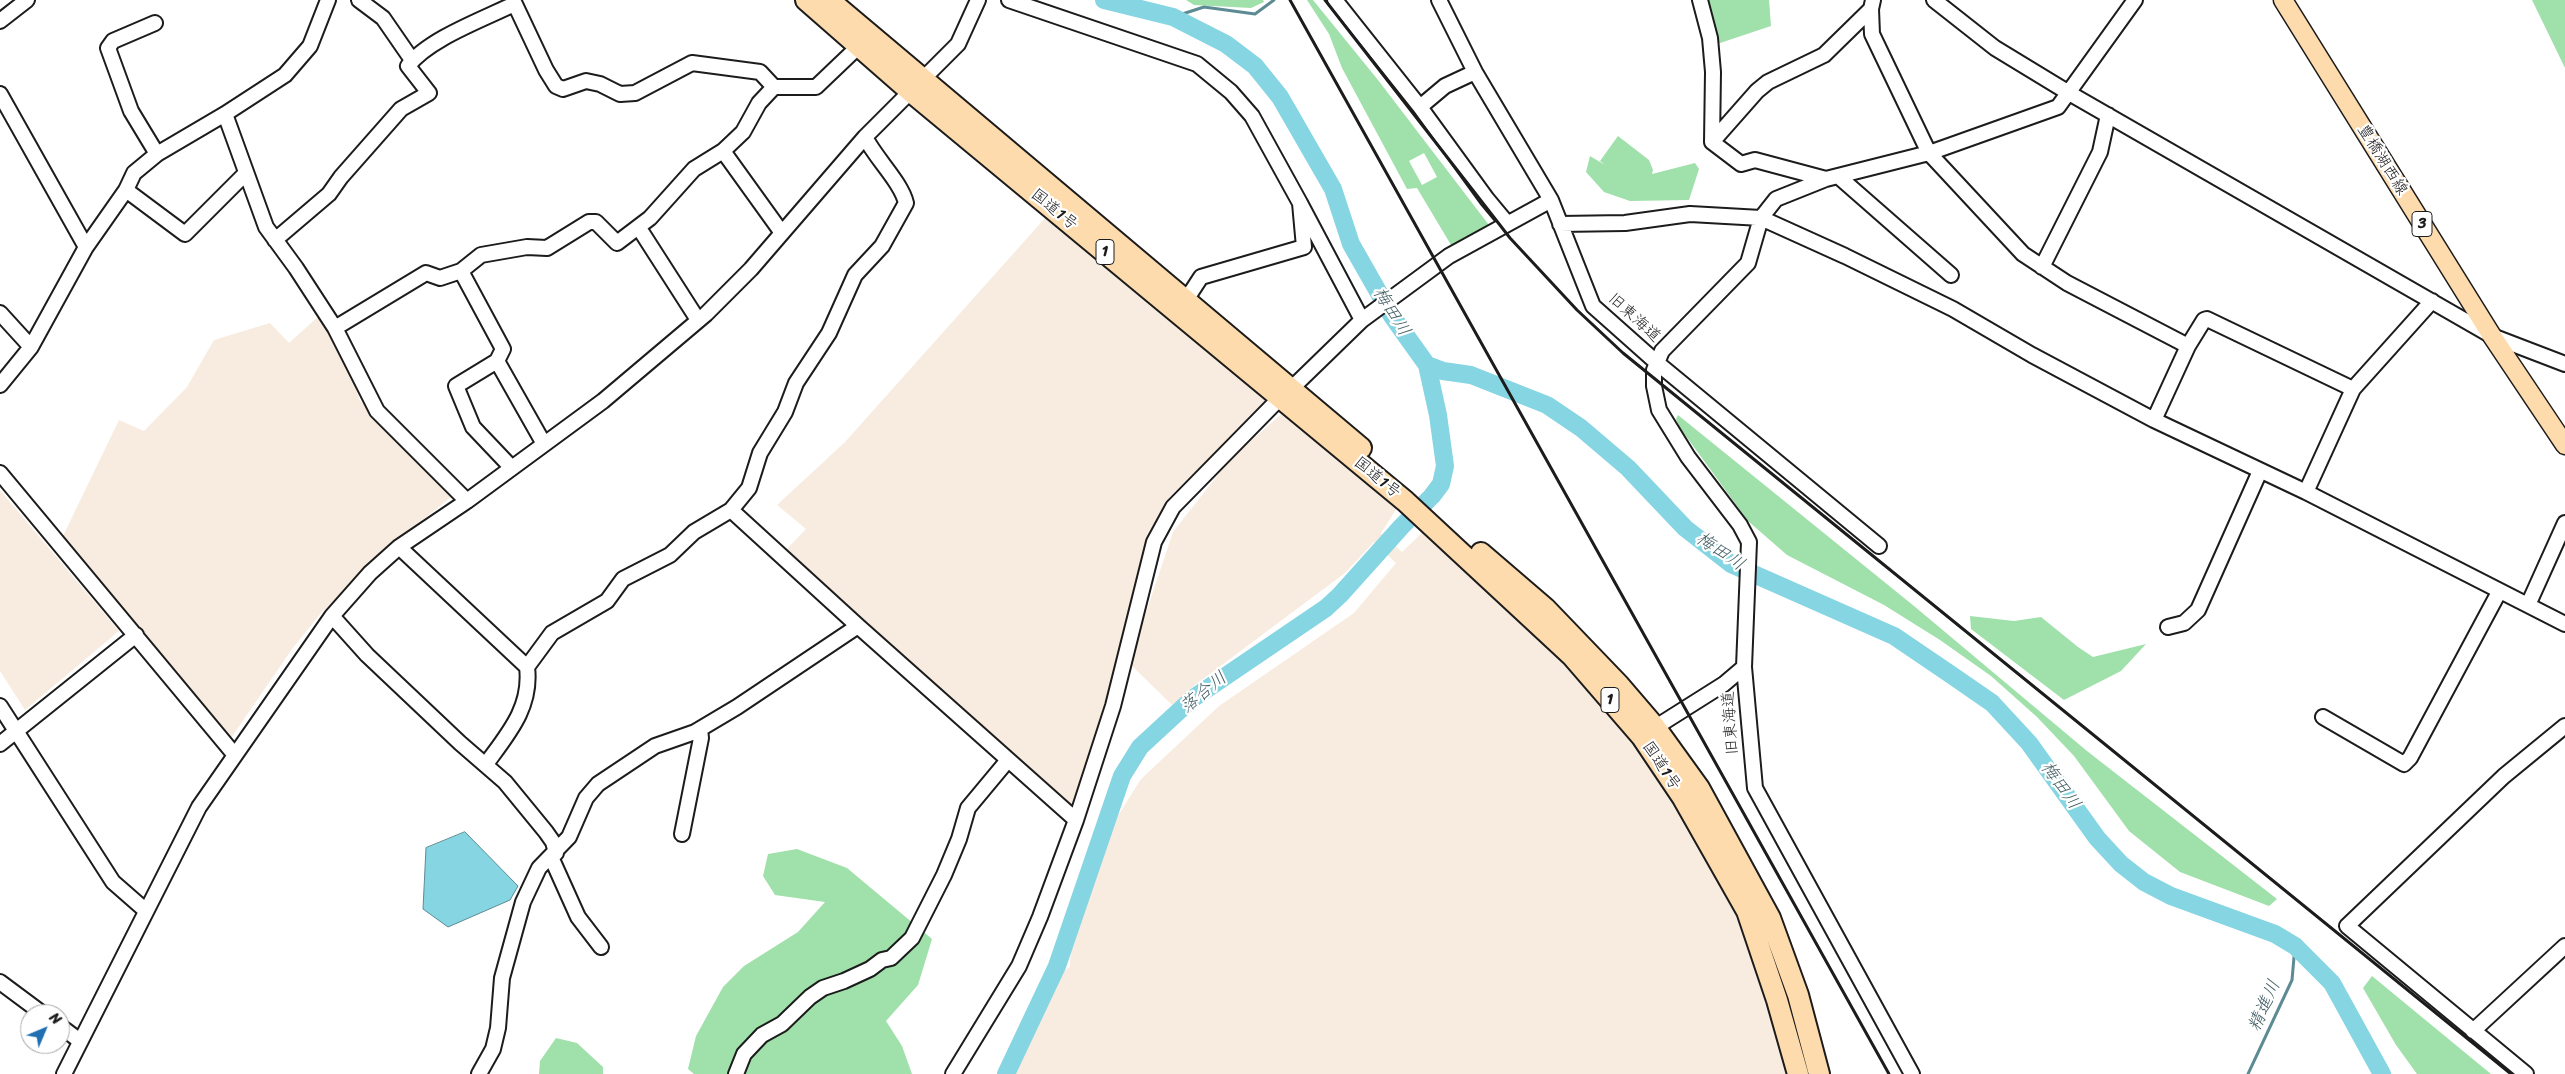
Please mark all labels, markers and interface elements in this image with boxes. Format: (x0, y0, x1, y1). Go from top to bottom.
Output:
street label: 豊橋湖西線 (2353, 121, 2411, 199)
street label: 国道1号 (1027, 185, 1081, 235)
road number: 3 (2412, 212, 2432, 236)
road number: 1 (1096, 240, 1114, 264)
water label: 梅田川 (1368, 283, 1414, 341)
street label: 旧東海道 (1604, 289, 1664, 347)
street label: 国道1号 (1350, 453, 1404, 503)
water label: 梅田川 (1692, 528, 1748, 576)
water label: 落合川 (1176, 668, 1232, 718)
road number: 1 (1601, 688, 1619, 712)
street label: 旧東海道 (1719, 690, 1743, 756)
street label: 国道1号 (1638, 738, 1684, 794)
water label: 梅田川 (2035, 758, 2085, 814)
water label: 精進川 (2244, 977, 2286, 1035)
north arrow (20, 1004, 70, 1054)
text: N (43, 1006, 68, 1031)

